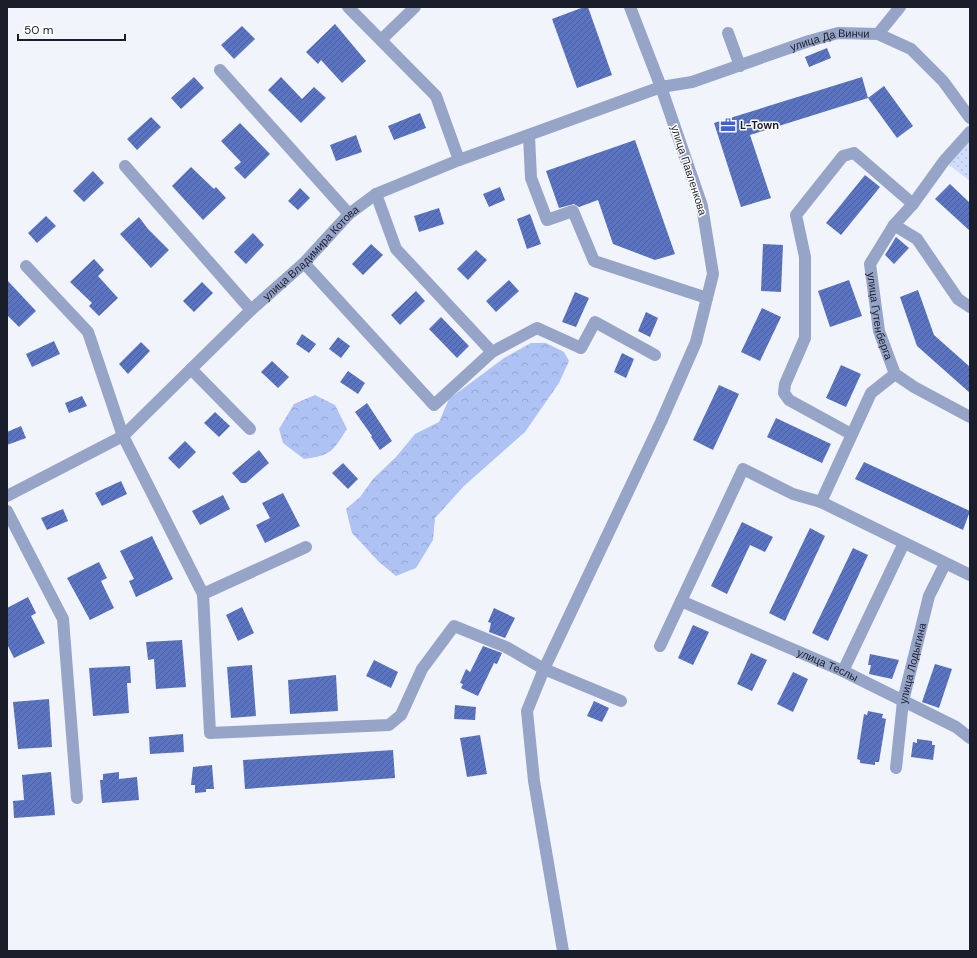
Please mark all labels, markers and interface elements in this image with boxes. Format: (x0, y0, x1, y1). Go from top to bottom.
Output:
scale bar (18, 16, 125, 42)
text: 50 m (24, 22, 53, 38)
street label: улица Да Винчи (788, 26, 870, 54)
office icon: L-Town (719, 116, 737, 134)
place label: L-Town (740, 118, 779, 132)
street label: улица Павленкова (668, 123, 710, 218)
street label: улица Владимира Котова (260, 202, 362, 303)
street label: улица Гутенберга (864, 271, 896, 362)
street label: улица Лодыгина (896, 621, 929, 705)
street label: улица Теслы (795, 645, 861, 684)

